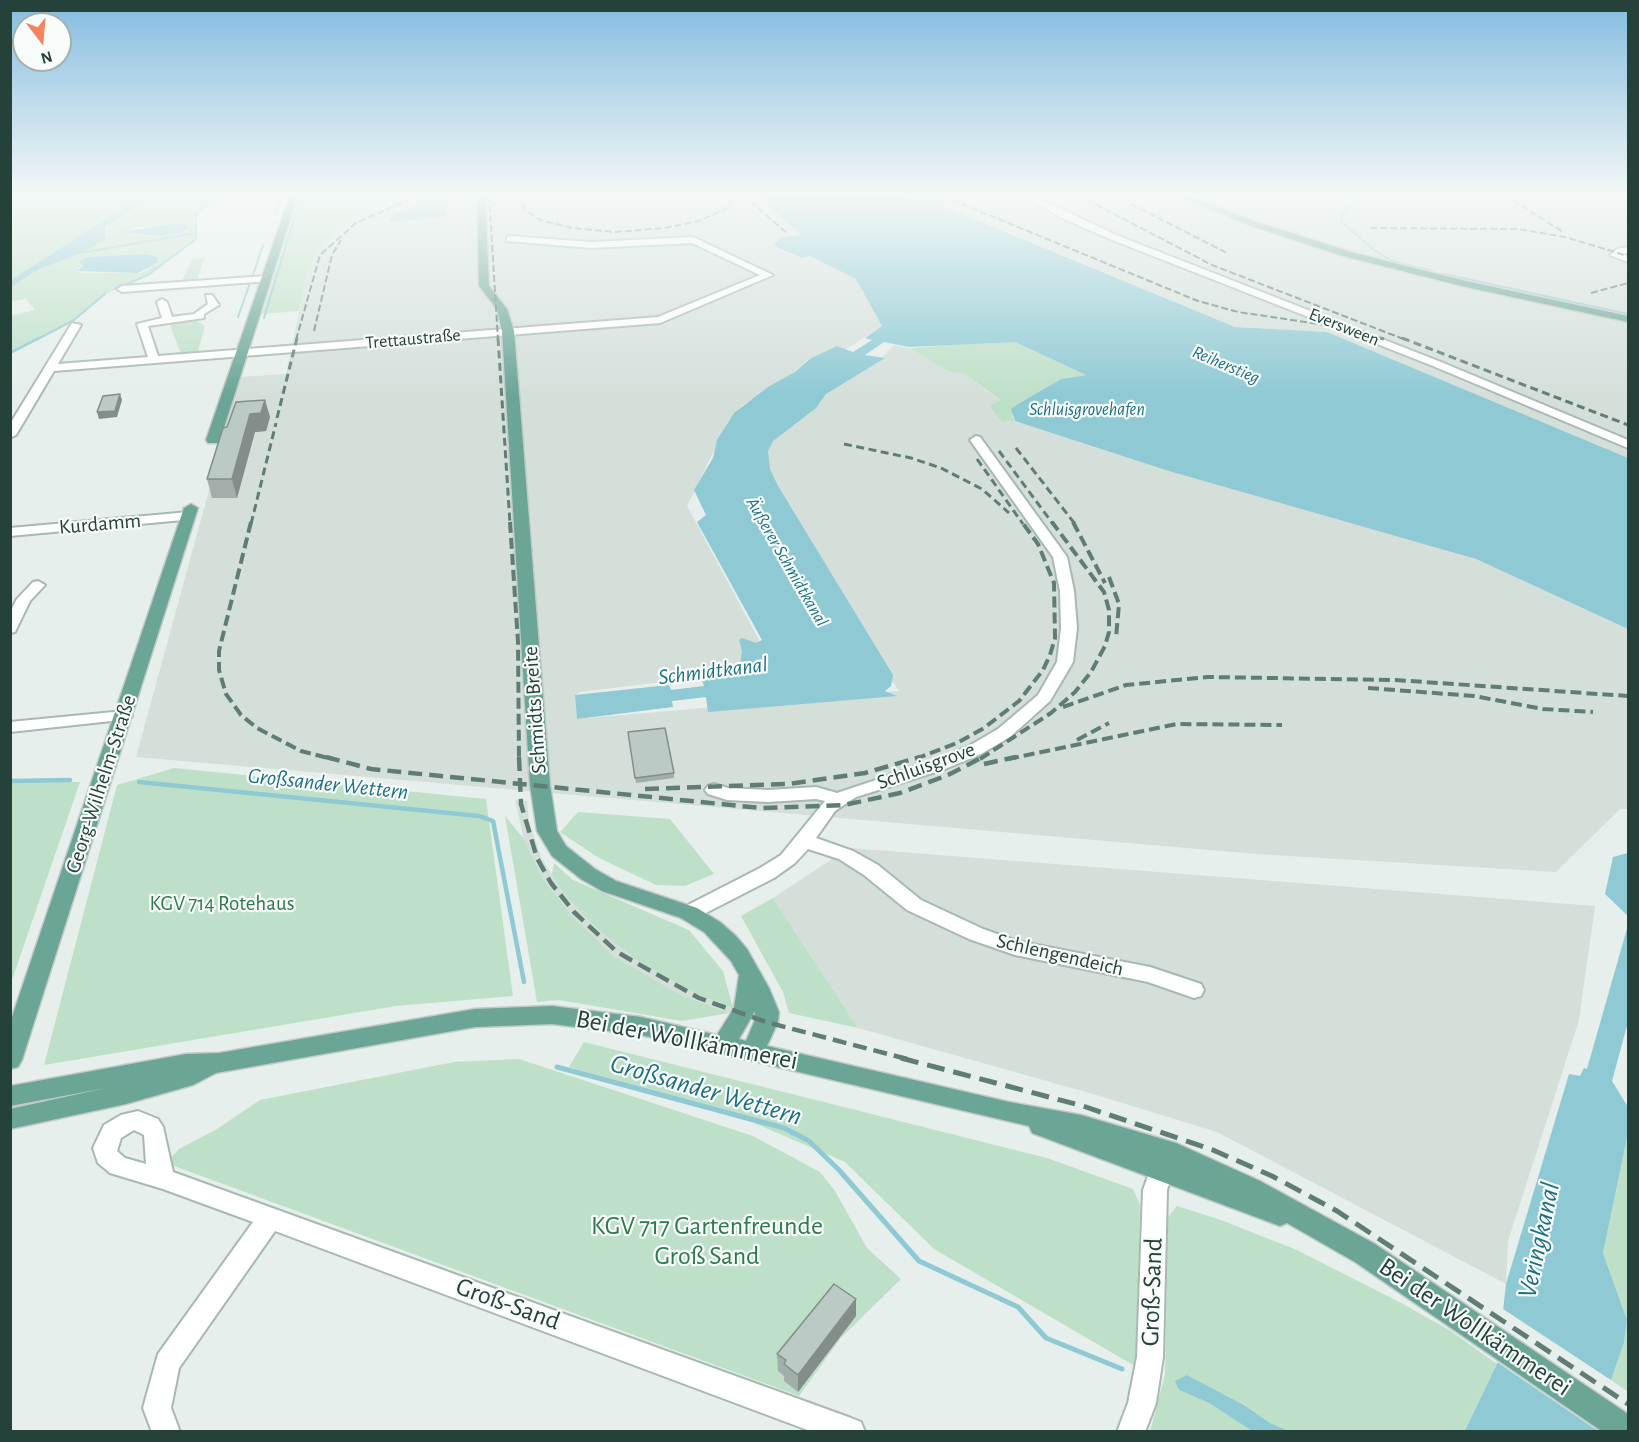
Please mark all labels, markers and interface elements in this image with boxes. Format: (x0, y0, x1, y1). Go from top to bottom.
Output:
north arrow (12, 12, 72, 72)
text: N (39, 48, 54, 67)
street label: Eversween (1306, 303, 1382, 351)
street label: Trettaustraße (365, 324, 461, 354)
water label: Reiherstieg (1189, 341, 1263, 389)
water label: Schluisgrovehafen (1029, 399, 1145, 421)
water label: Äußerer Schmidtkanal (741, 494, 833, 630)
street label: Kurdamm (58, 508, 142, 540)
street label: Schmidts Breite (518, 645, 552, 775)
water label: Schmidtkanal (657, 651, 769, 691)
street label: Georg-Wilhelm-Straße (60, 692, 142, 876)
street label: Schluisgrove (874, 737, 978, 795)
water label: Großsander Wettern (246, 762, 410, 806)
park label: KGV 714 Rotehaus (150, 891, 294, 917)
street label: Schlengendeich (994, 928, 1126, 982)
street label: Bei der Wollkämmerei (574, 1003, 800, 1077)
water label: Großsander Wettern (606, 1047, 806, 1133)
water label: Veringkanal (1511, 1179, 1567, 1301)
park label: KGV 717 Gartenfreunde Groß Sand (591, 1210, 823, 1272)
street label: Groß-Sand (1135, 1237, 1169, 1347)
street label: Bei der Wollkämmerei (1373, 1251, 1577, 1403)
street label: Groß-Sand (452, 1271, 564, 1337)

